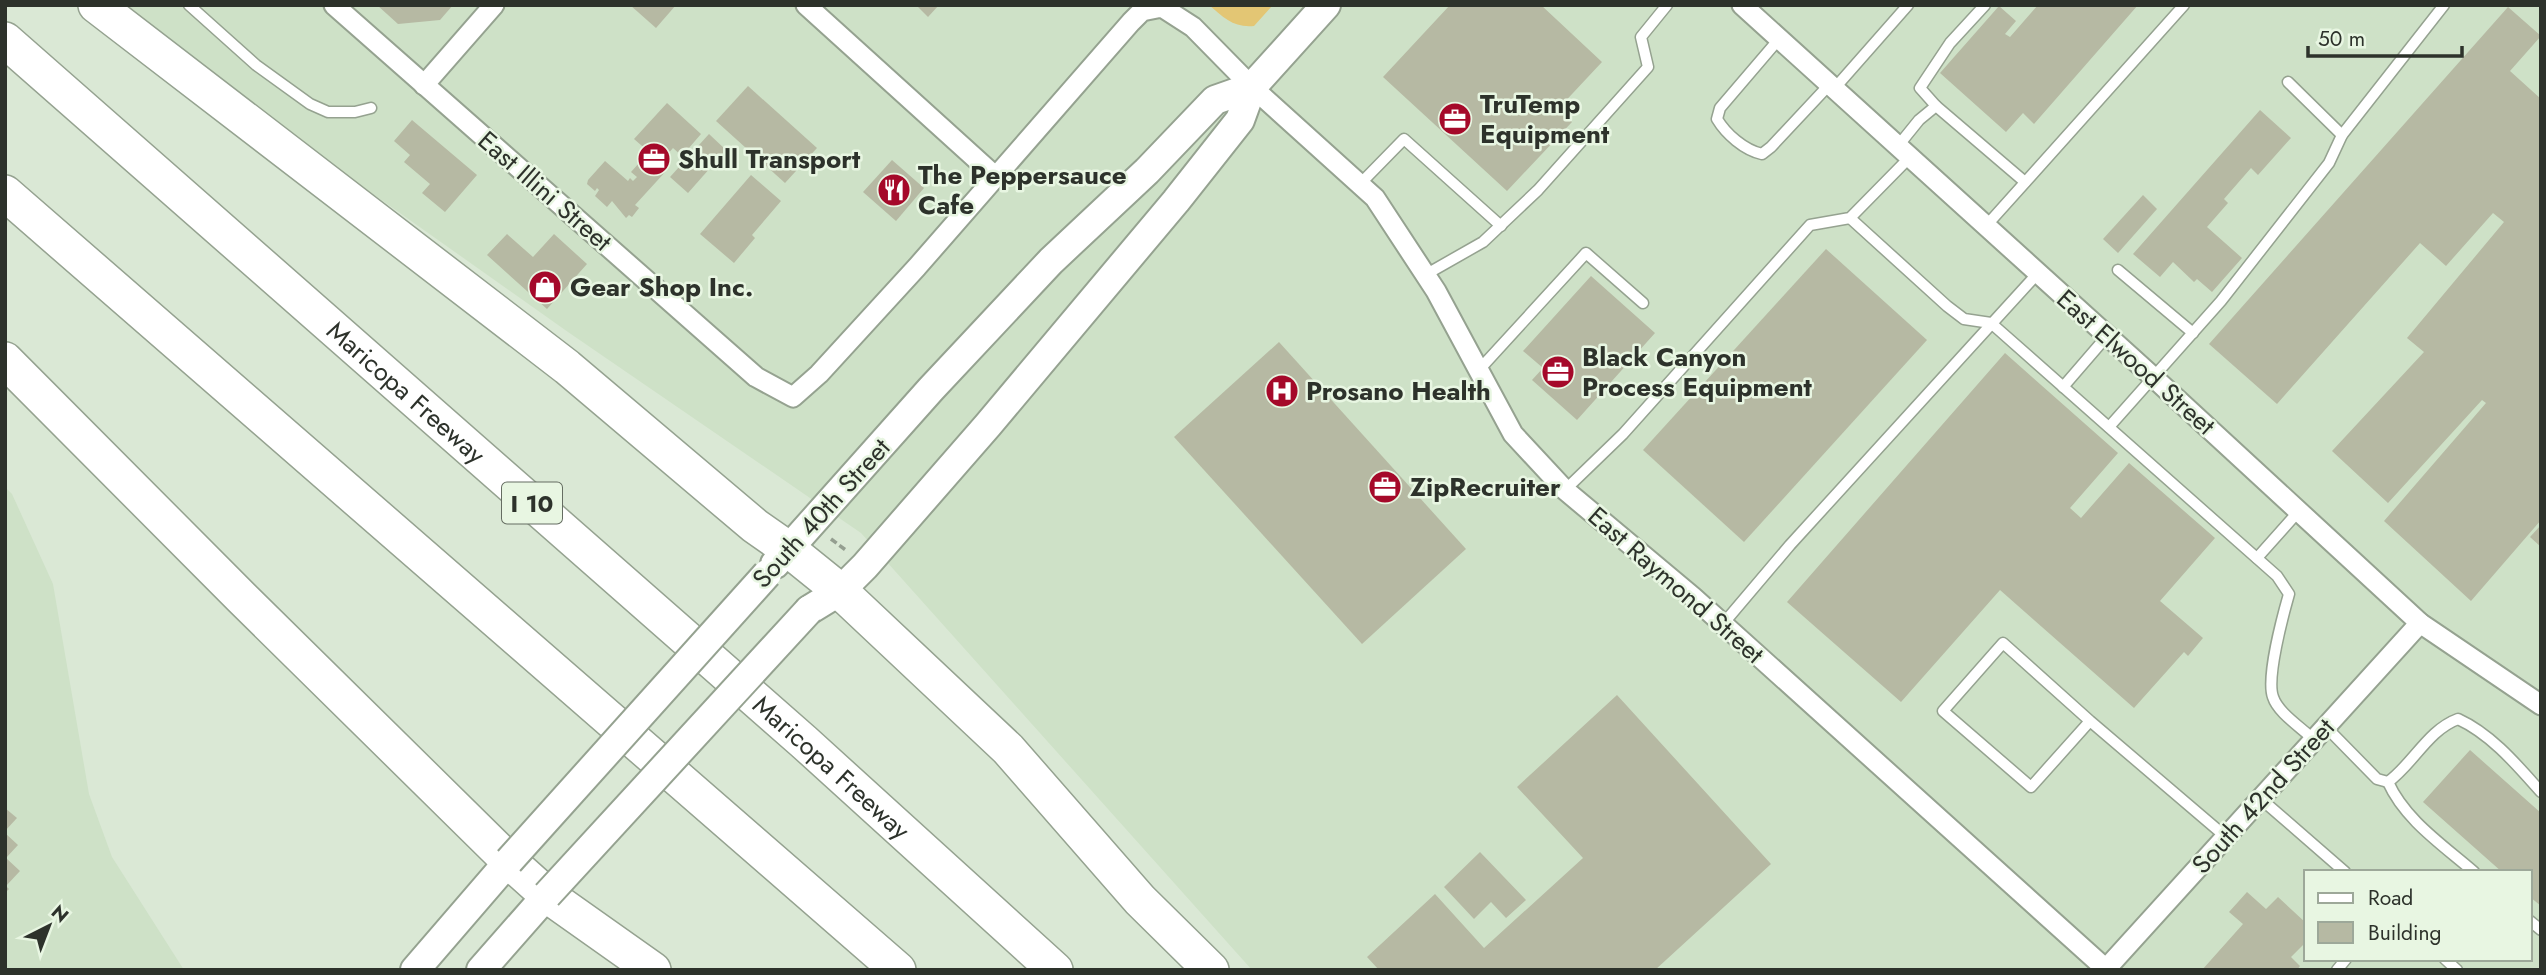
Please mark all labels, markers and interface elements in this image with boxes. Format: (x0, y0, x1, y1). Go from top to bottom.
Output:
scale bar (2308, 14, 2462, 58)
text: 50 m (2318, 24, 2365, 54)
place label: TruTemp Equipment (1480, 85, 1610, 153)
office icon: TruTemp Equipment (1436, 100, 1474, 138)
street label: East Illini Street (470, 122, 621, 261)
office icon: Shull Transport (635, 140, 673, 178)
place label: Shull Transport (678, 140, 861, 178)
place label: The Peppersauce Cafe (918, 156, 1127, 224)
restaurant icon: The Peppersauce Cafe (875, 171, 913, 209)
shop icon: Gear Shop Inc. (526, 268, 564, 306)
place label: Gear Shop Inc. (570, 268, 753, 306)
street label: East Elwood Street (2048, 280, 2224, 444)
street label: Maricopa Freeway (318, 312, 494, 473)
place label: Black Canyon Process Equipment (1582, 338, 1813, 406)
office icon: Black Canyon Process Equipment (1539, 353, 1577, 391)
hospital icon: Prosano Health (1263, 372, 1301, 410)
place label: Prosano Health (1306, 372, 1491, 410)
street label: South 40th Street (743, 429, 899, 596)
office icon: ZipRecruiter (1366, 468, 1404, 506)
place label: ZipRecruiter (1410, 468, 1561, 506)
road number: I 10 (502, 482, 562, 524)
street label: East Raymond Street (1580, 498, 1773, 673)
street label: Maricopa Freeway (744, 686, 919, 849)
street label: South 42nd Street (2183, 709, 2344, 882)
legend (2304, 870, 2532, 961)
text: Road (2368, 883, 2413, 913)
north arrow (14, 891, 84, 961)
text: N (45, 899, 75, 929)
text: Building (2368, 918, 2441, 948)

